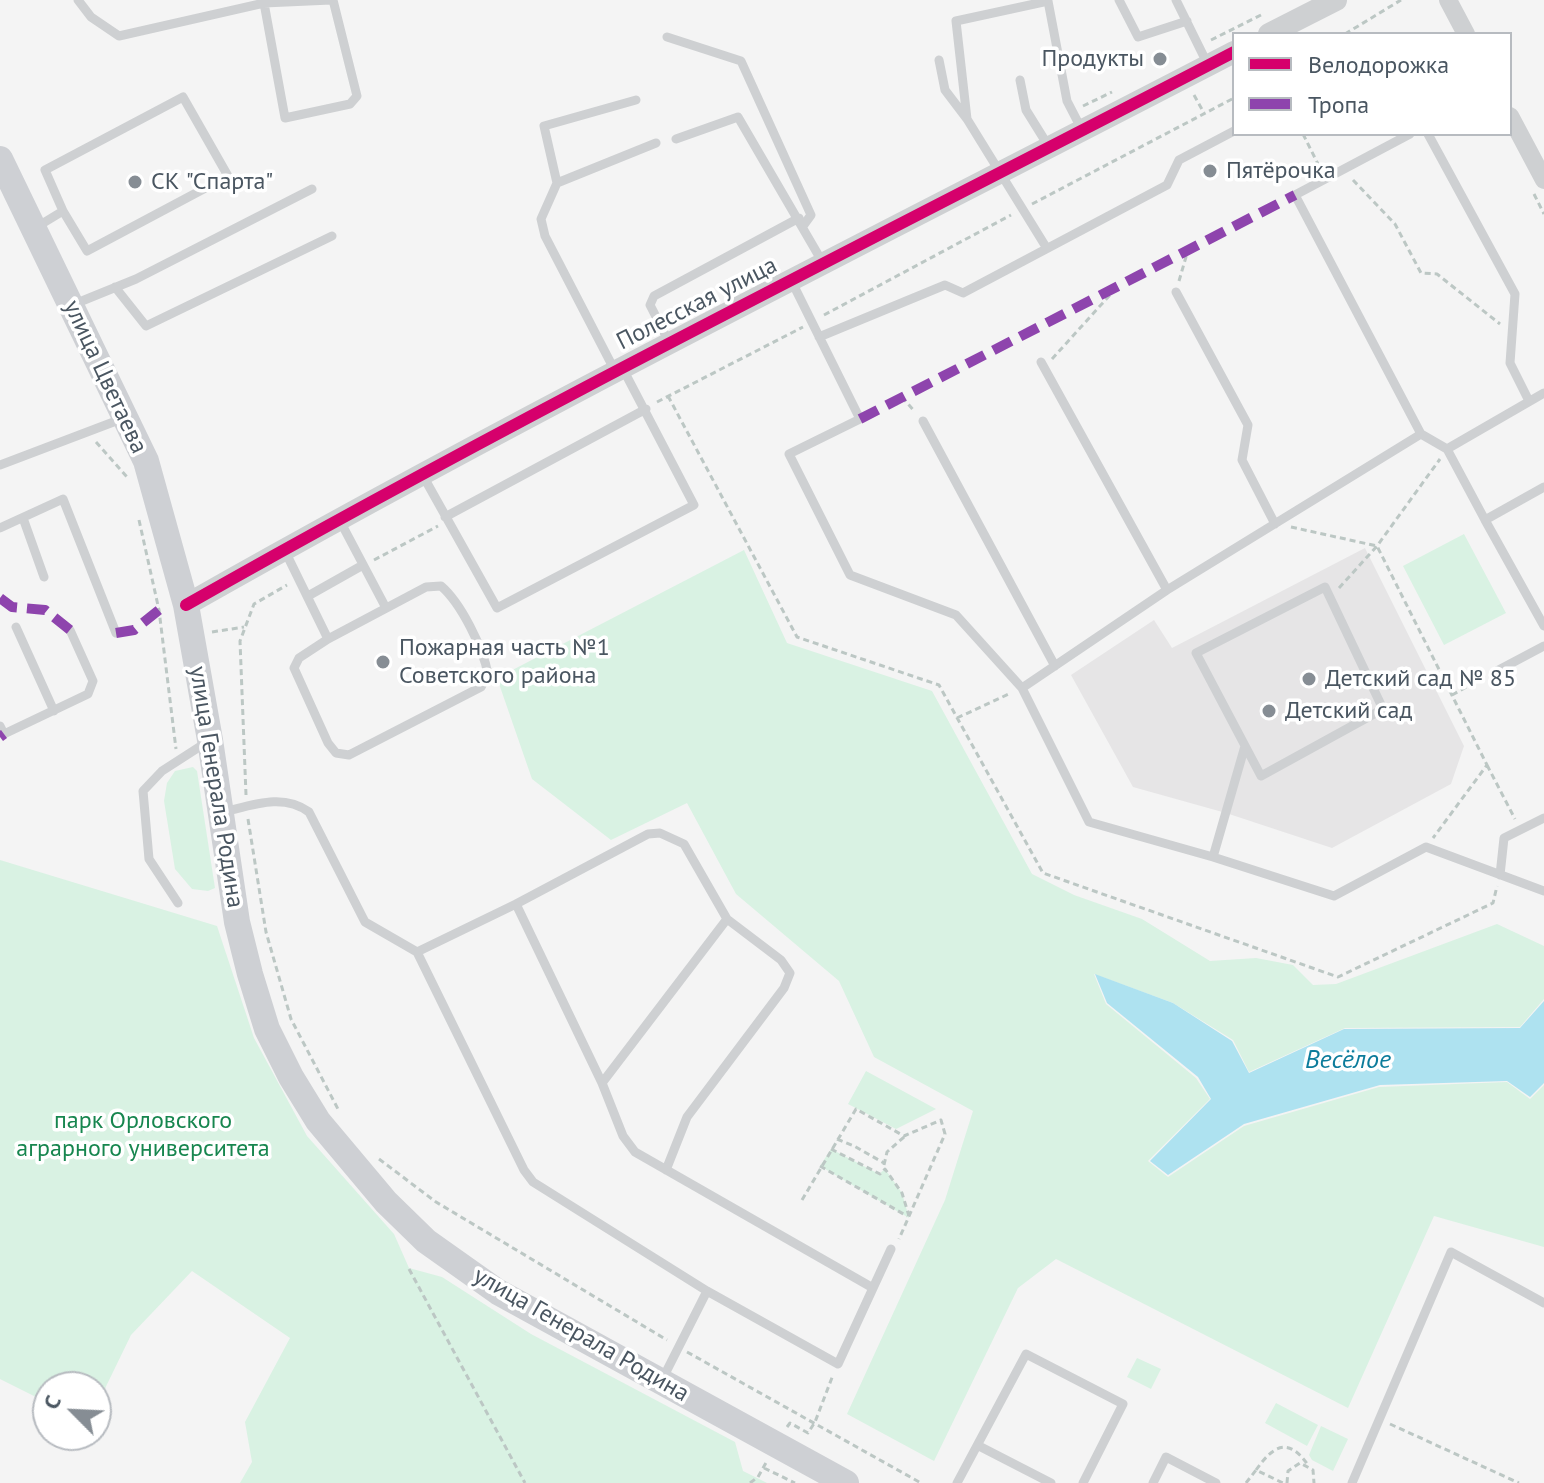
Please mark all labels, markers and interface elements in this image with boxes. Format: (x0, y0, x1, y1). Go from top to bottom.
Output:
legend (1232, 32, 1512, 136)
place label: Продукты (1041, 45, 1144, 73)
text: Велодорожка (1308, 49, 1449, 80)
marker: Продукты (1151, 50, 1169, 68)
text: Тропа (1308, 89, 1369, 120)
place label: Пятёрочка (1226, 157, 1336, 185)
marker: Пятёрочка (1201, 162, 1219, 180)
place label: СК "Спарта" (151, 168, 273, 196)
marker: СК "Спарта" (126, 173, 144, 191)
street label: Полесская улица (612, 251, 782, 357)
street label: улица Цветаева (57, 296, 153, 458)
place label: Пожарная часть №1 Советского района (399, 634, 610, 690)
marker: Пожарная часть №1 Советского района (374, 653, 392, 671)
street label: улица Генерала Родина (183, 664, 249, 910)
place label: Детский сад № 85 (1325, 665, 1516, 693)
marker: Детский сад № 85 (1300, 670, 1318, 688)
place label: Детский сад (1285, 697, 1412, 725)
marker: Детский сад (1260, 702, 1278, 720)
water label: Весёлое (1305, 1045, 1391, 1077)
park label: парк Орловского аграрного университета (16, 1107, 270, 1163)
street label: улица Генерала Родина (468, 1261, 694, 1409)
north arrow (32, 1371, 112, 1451)
text: С (37, 1391, 67, 1413)

